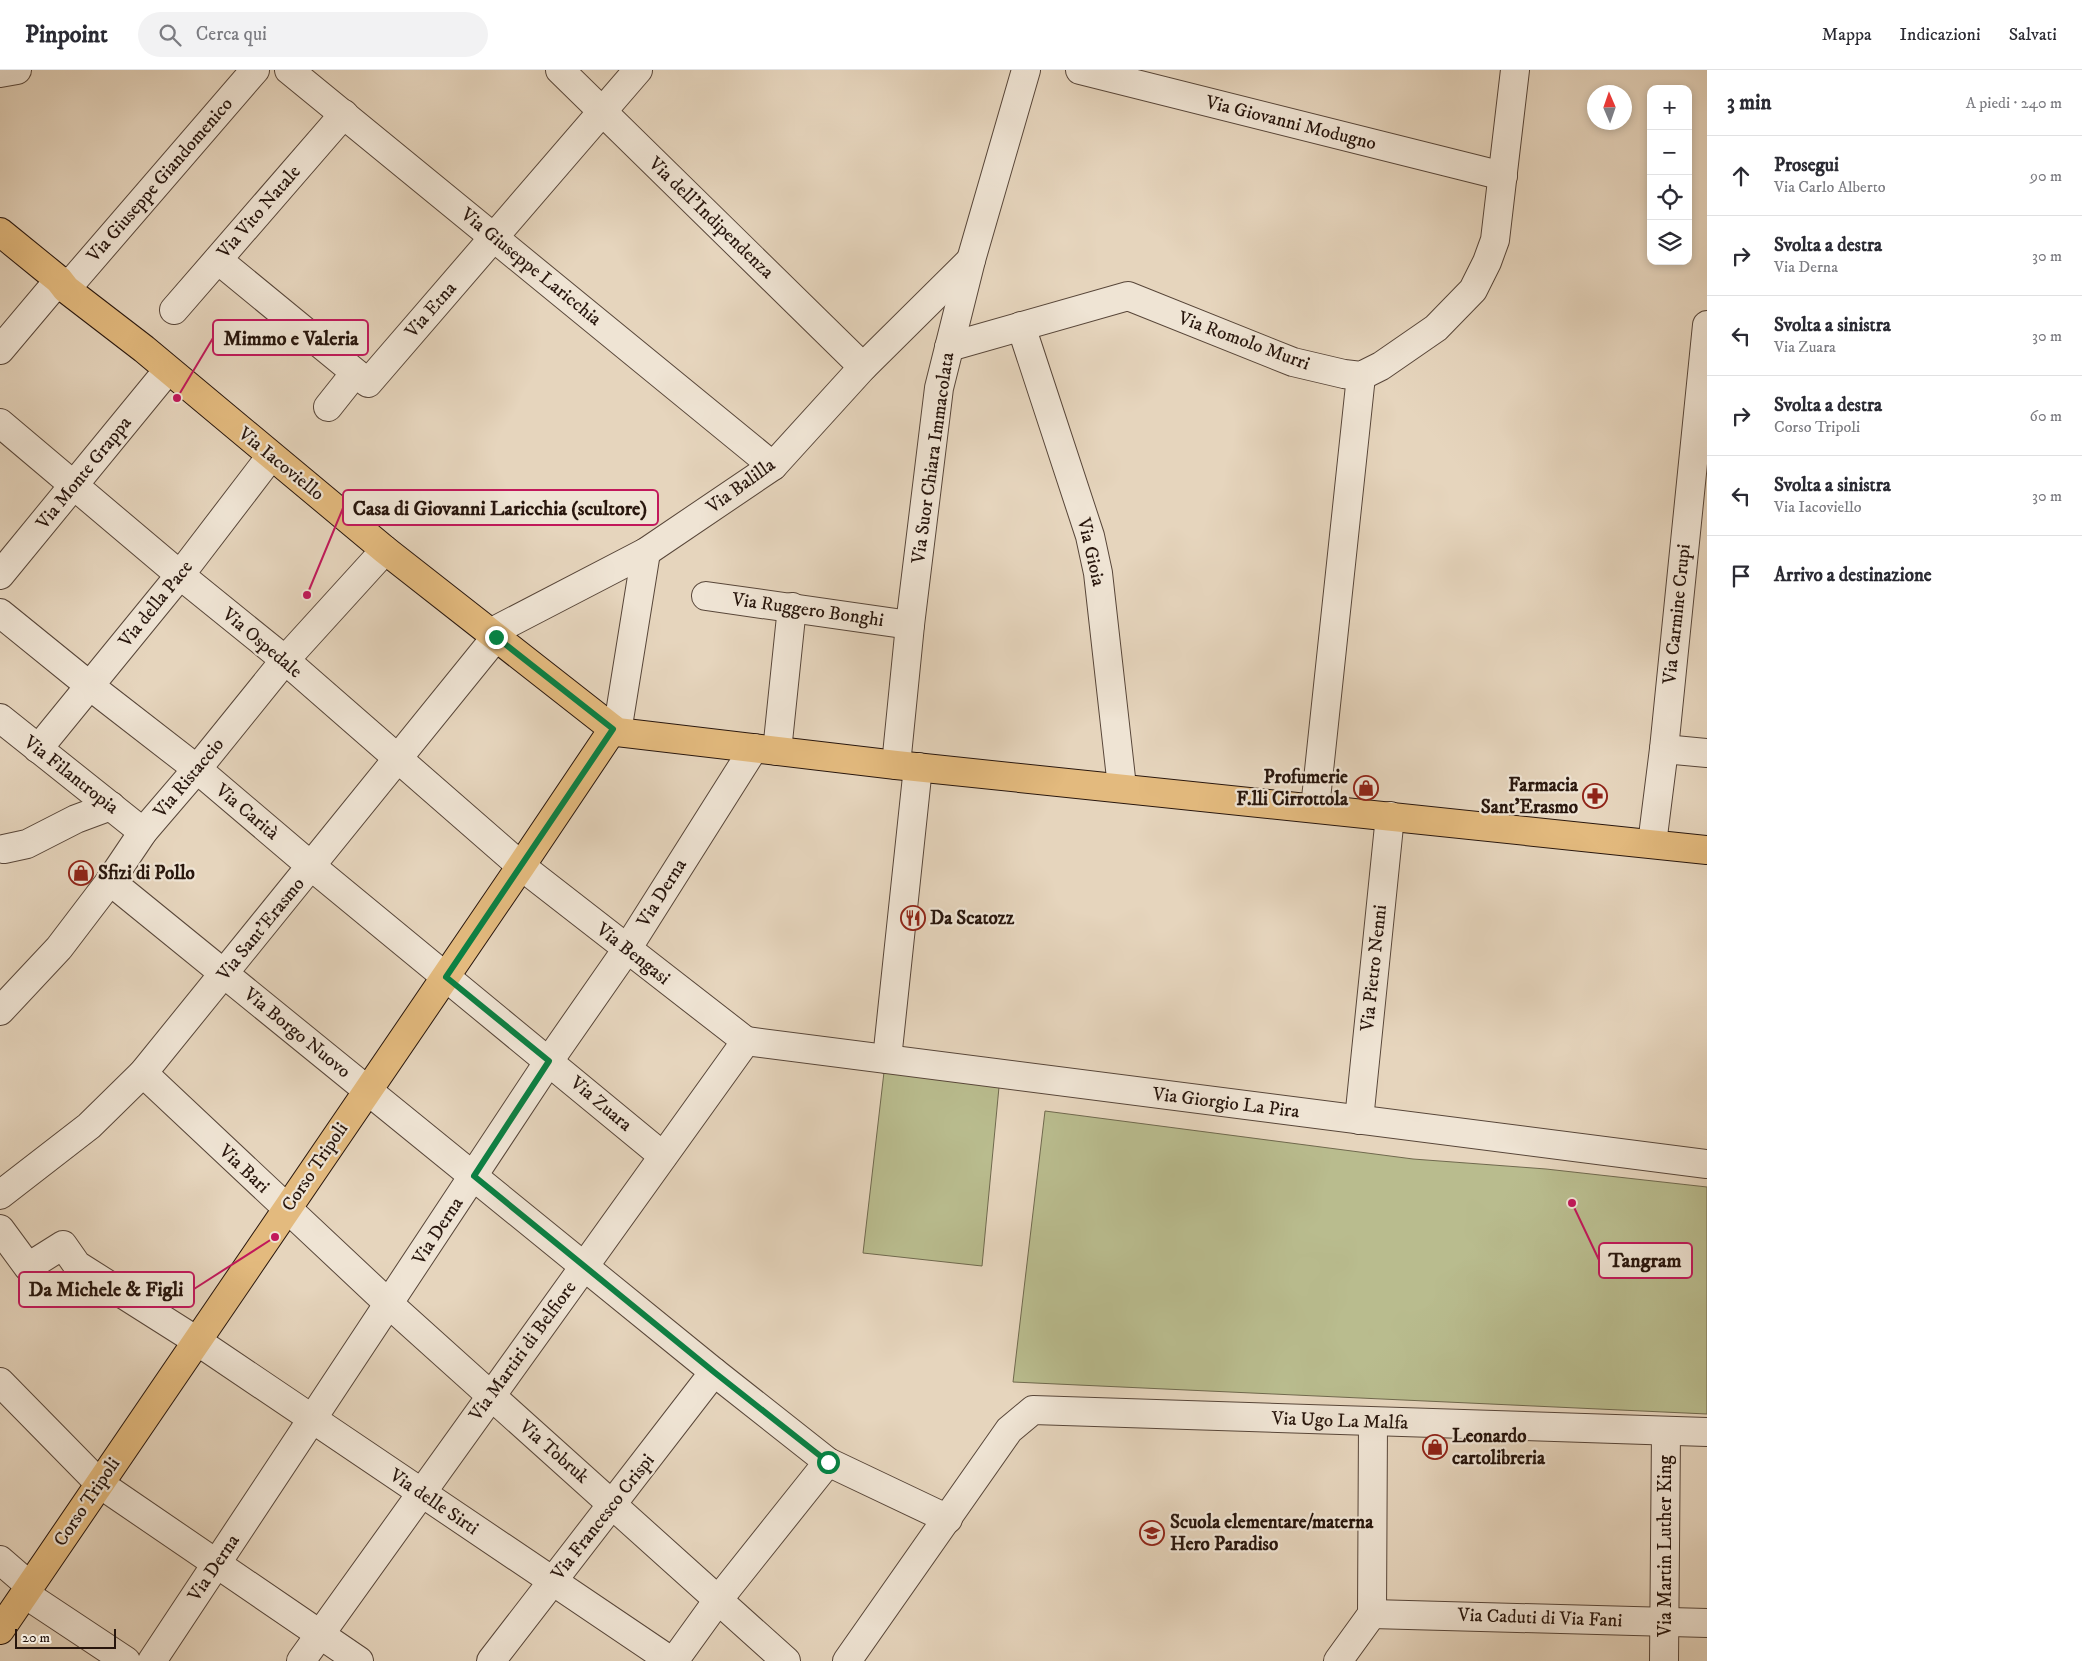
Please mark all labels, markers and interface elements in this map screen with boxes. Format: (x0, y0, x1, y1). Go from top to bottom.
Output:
search box (138, 12, 488, 57)
text: Pinpoint (25, 20, 108, 50)
icon: search (156, 21, 184, 49)
text: Cerca qui (196, 23, 267, 46)
text: Mappa (1822, 24, 1872, 46)
text: Indicazioni (1900, 24, 1981, 46)
text: Salvati (2009, 24, 2057, 46)
north arrow (1587, 85, 1632, 130)
map controls (1647, 85, 1692, 265)
button: + (1647, 85, 1692, 130)
street label: Via Giovanni Modugno (1202, 90, 1379, 155)
text: 3 min (1727, 90, 1772, 116)
street label: Via Giuseppe Giandomenico (82, 93, 238, 268)
text: A piedi · 240 m (1966, 93, 2062, 113)
button: − (1647, 130, 1692, 175)
street label: Via dell'Indipendenza (643, 152, 779, 284)
text: Prosegui (1774, 154, 1839, 177)
street label: Via Vito Natale (212, 161, 306, 264)
icon: ahead (1727, 162, 1755, 190)
text: 90 m (2030, 166, 2062, 186)
button: locate (1647, 175, 1692, 220)
text: Via Carlo Alberto (1774, 177, 1886, 197)
street label: Via Giuseppe Laricchia (455, 203, 606, 331)
button: layers (1647, 220, 1692, 265)
text: Svolta a destra (1774, 234, 1882, 257)
icon: right (1727, 242, 1755, 270)
text: 30 m (2032, 246, 2062, 266)
text: Via Derna (1774, 257, 1838, 277)
street label: Via Etna (400, 277, 461, 343)
street label: Via Romolo Murri (1174, 306, 1313, 375)
text: Svolta a sinistra (1774, 314, 1891, 337)
callout: Mimmo e Valeria (213, 320, 368, 355)
icon: left (1727, 322, 1755, 350)
text: 30 m (2032, 326, 2062, 346)
text: Mimmo e Valeria (223, 327, 359, 352)
text: Via Zuara (1774, 337, 1836, 357)
street label: Via Suor Chiara Immacolata (907, 351, 959, 566)
text: Svolta a destra (1774, 394, 1882, 417)
icon: right (1727, 402, 1755, 430)
text: 60 m (2030, 406, 2062, 426)
street label: Via Monte Grappa (31, 412, 137, 535)
text: Corso Tripoli (1774, 417, 1860, 437)
street label: Via Iacoviello (233, 422, 329, 506)
street label: Via Balilla (701, 453, 780, 519)
text: Svolta a sinistra (1774, 474, 1891, 497)
icon: left (1727, 482, 1755, 510)
text: 30 m (2032, 486, 2062, 506)
callout: Casa di Giovanni Laricchia (scultore) (343, 490, 658, 525)
text: Casa di Giovanni Laricchia (scultore) (353, 497, 647, 522)
text: Via Iacoviello (1774, 497, 1862, 517)
street label: Via Gioia (1072, 515, 1110, 588)
street label: Via Carmine Crupi (1658, 543, 1696, 686)
street label: Via della Pace (113, 556, 198, 653)
icon: arrive (1727, 562, 1755, 590)
text: Arrivo a destinazione (1774, 564, 1932, 587)
street label: Via Ruggero Bonghi (730, 588, 885, 632)
street label: Via Ospedale (217, 602, 307, 683)
route end (485, 626, 508, 649)
street label: Via Filantropia (18, 730, 123, 819)
street label: Via Ristaccio (148, 733, 229, 823)
place label: Profumerie F.lli Cirrottola (1236, 766, 1349, 811)
place label: Farmacia Sant'Erasmo (1481, 774, 1579, 819)
shop icon: Profumerie F.lli Cirrottola (1353, 775, 1379, 801)
street label: Via Carità (210, 778, 283, 845)
pharmacy icon: Farmacia Sant'Erasmo (1582, 783, 1608, 809)
street label: Via Derna (632, 855, 692, 932)
shop icon: Sfizi di Pollo (68, 860, 94, 886)
place label: Sfizi di Pollo (98, 862, 195, 885)
street label: Via Sant'Erasmo (212, 873, 310, 986)
street label: Via Pietro Nenni (1356, 904, 1392, 1033)
restaurant icon: Da Scatozz (900, 905, 926, 931)
place label: Da Scatozz (930, 907, 1015, 930)
street label: Via Bengasi (591, 917, 675, 990)
street label: Via Borgo Nuovo (238, 982, 355, 1083)
street label: Via Zuara (565, 1071, 637, 1136)
street label: Via Giorgio La Pira (1150, 1082, 1301, 1123)
street label: Corso Tripoli (277, 1118, 353, 1216)
street label: Via Bari (213, 1139, 274, 1198)
street label: Via Derna (407, 1193, 468, 1270)
callout: Tangram (1599, 1243, 1692, 1278)
text: Tangram (1607, 1249, 1682, 1274)
callout: Da Michele & Figli (19, 1272, 194, 1307)
street label: Via Martiri di Belfiore (464, 1276, 582, 1426)
text: Da Michele & Figli (29, 1278, 183, 1303)
street label: Via Ugo La Malfa (1270, 1407, 1409, 1435)
street label: Via Tobruk (514, 1415, 594, 1489)
place label: Leonardo cartolibreria (1452, 1425, 1546, 1470)
shop icon: Leonardo cartolibreria (1422, 1434, 1448, 1460)
street label: Via Francesco Crispi (546, 1449, 659, 1585)
route start (817, 1451, 840, 1474)
street label: Corso Tripoli (49, 1453, 125, 1551)
street label: Via Martin Luther King (1654, 1454, 1677, 1638)
street label: Via delle Sirti (384, 1463, 483, 1540)
place label: Scuola elementare/materna Hero Paradiso (1170, 1511, 1374, 1556)
school or university icon: Scuola elementare/materna Hero Paradiso (1139, 1520, 1165, 1546)
street label: Via Derna (183, 1530, 245, 1607)
street label: Via Caduti di Via Fani (1456, 1604, 1623, 1632)
scale bar (15, 1626, 116, 1649)
text: 20 m (22, 1629, 50, 1647)

